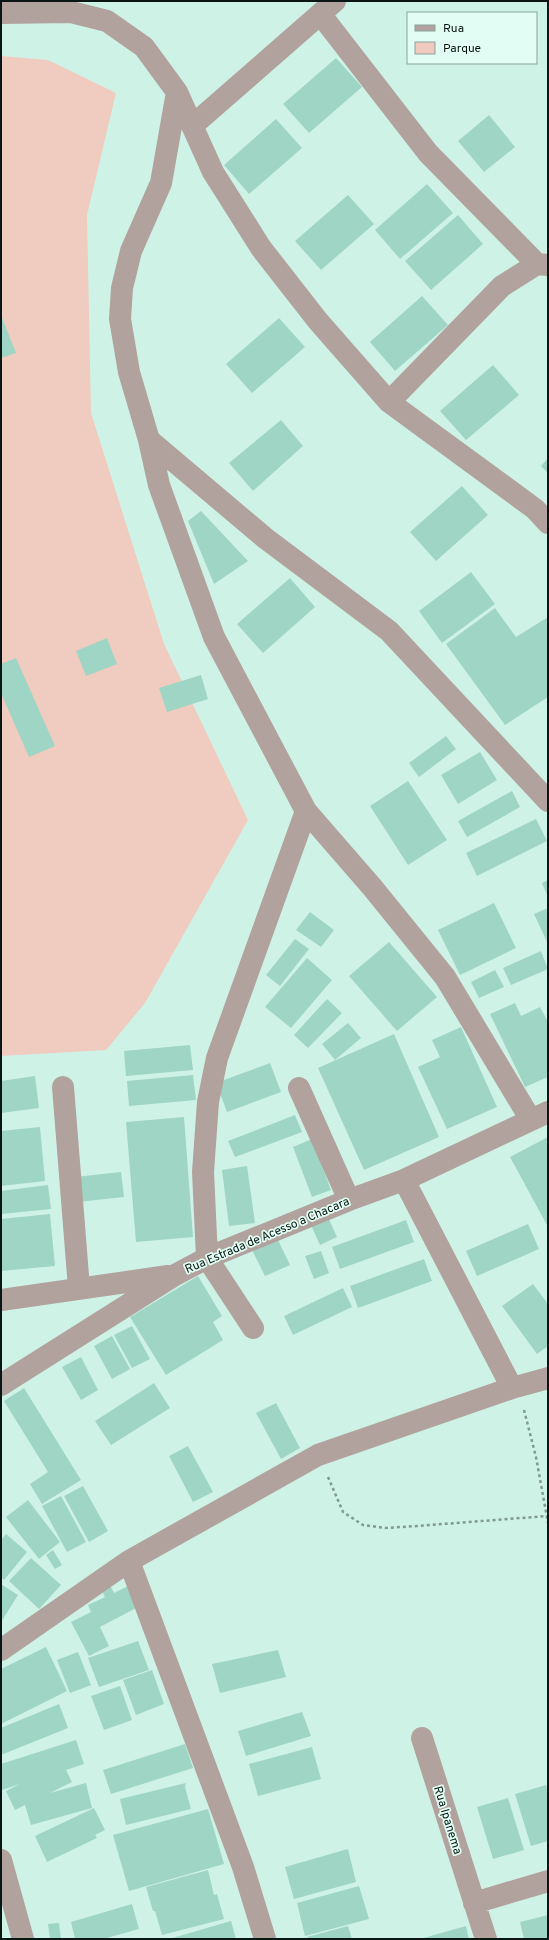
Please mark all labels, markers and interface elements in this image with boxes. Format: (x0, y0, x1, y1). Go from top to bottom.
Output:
legend (407, 12, 537, 64)
text: Rua (443, 21, 464, 37)
text: Parque (443, 41, 481, 57)
street label: Rua Estrada de Acesso a Chacara (183, 1194, 352, 1278)
street label: Rua Ipanema (429, 1784, 465, 1856)

